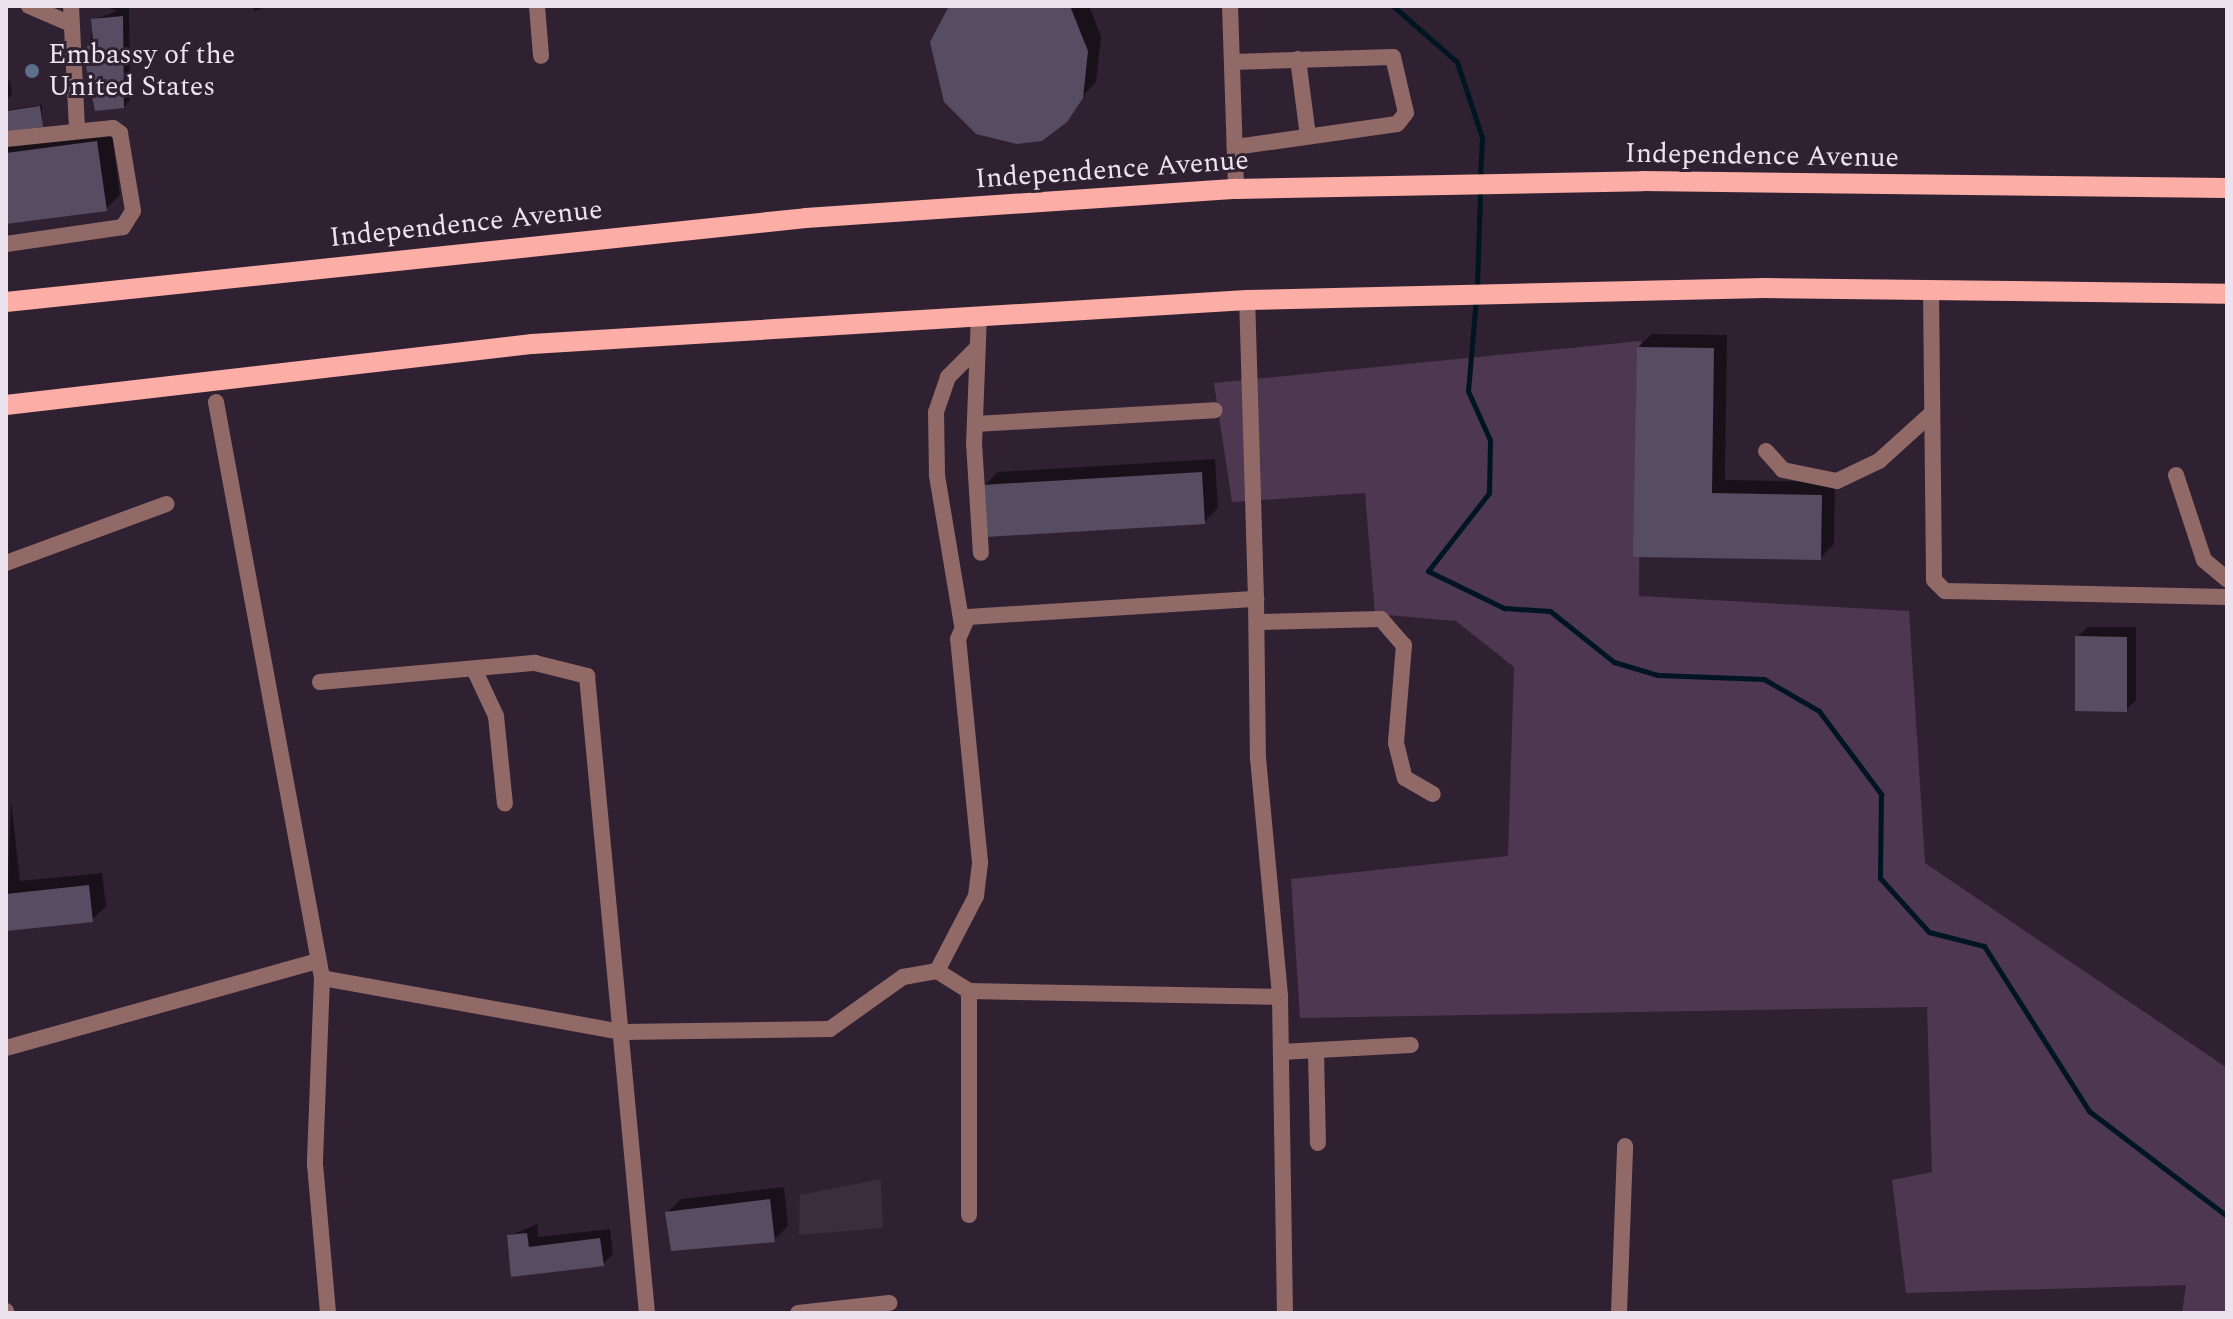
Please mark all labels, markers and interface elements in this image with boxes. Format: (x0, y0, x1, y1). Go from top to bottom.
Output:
place label: Embassy of the United States (48, 38, 235, 104)
marker: Embassy of the United States (23, 62, 41, 80)
street label: Independence Avenue (1625, 137, 1899, 175)
street label: Independence Avenue (974, 144, 1250, 196)
street label: Independence Avenue (328, 193, 604, 255)

